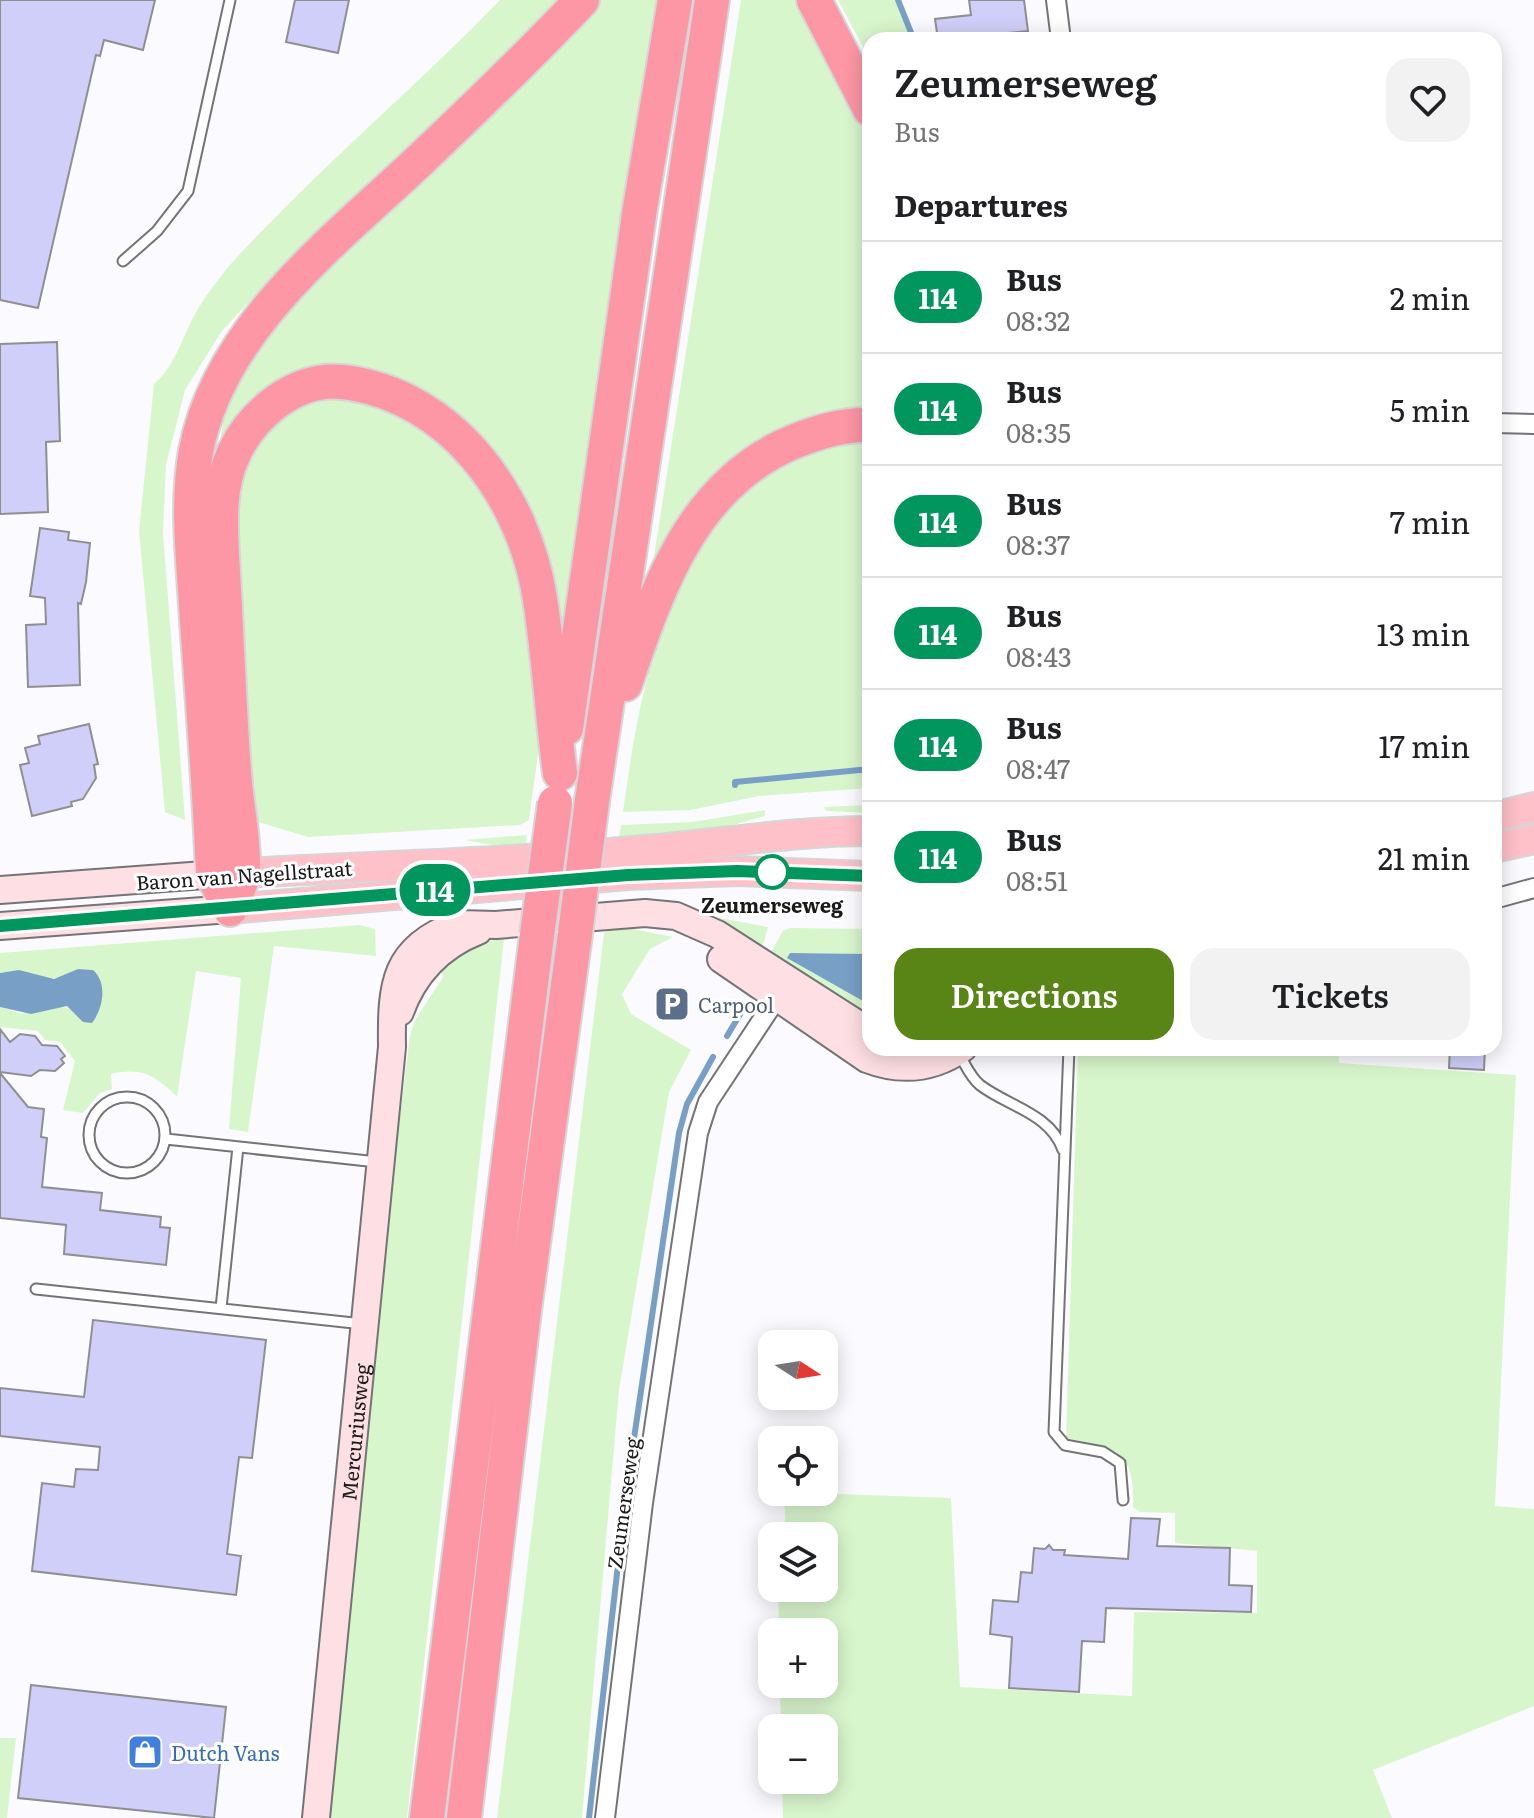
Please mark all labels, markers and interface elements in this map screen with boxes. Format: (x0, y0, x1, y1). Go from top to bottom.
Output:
text: Zeumerseweg (894, 52, 1157, 109)
button: heart (1386, 58, 1470, 142)
text: Bus (894, 111, 939, 150)
text: Departures (894, 182, 1068, 226)
text: Bus (1006, 256, 1062, 300)
text: 2 min (1390, 275, 1470, 319)
text: 114 (918, 276, 958, 318)
text: 08:32 (1006, 300, 1070, 339)
text: Bus (1006, 368, 1062, 412)
text: 5 min (1390, 387, 1470, 431)
text: 114 (918, 388, 958, 430)
text: 08:35 (1006, 412, 1071, 451)
text: Bus (1006, 480, 1062, 524)
text: 7 min (1390, 499, 1470, 543)
text: 114 (918, 500, 958, 542)
text: 08:37 (1006, 524, 1070, 563)
text: Bus (1006, 592, 1062, 636)
text: 13 min (1377, 611, 1470, 655)
text: 114 (918, 612, 958, 654)
text: 08:43 (1006, 636, 1072, 675)
text: Bus (1006, 704, 1062, 748)
text: 17 min (1379, 723, 1470, 767)
text: 114 (918, 724, 958, 766)
text: 08:47 (1006, 748, 1070, 787)
text: Bus (1006, 816, 1062, 860)
text: 21 min (1378, 835, 1470, 879)
text: 114 (918, 836, 958, 878)
street label: Baron van Nagellstraat (135, 851, 353, 897)
marker: Zeumerseweg (755, 855, 789, 889)
text: 08:51 (1006, 860, 1068, 899)
line badge: 114 (389, 864, 481, 916)
text: 114 (415, 869, 455, 911)
place label: Zeumerseweg (701, 889, 844, 919)
button: Directions (894, 948, 1174, 1040)
button: Tickets (1190, 948, 1470, 1040)
parking icon: Carpool (653, 985, 691, 1023)
place label: Carpool (698, 989, 774, 1019)
north arrow (758, 1330, 838, 1410)
map controls (758, 1330, 838, 1794)
street label: Mercuriusweg (332, 1361, 376, 1502)
button: locate (758, 1426, 838, 1506)
street label: Zeumerseweg (598, 1434, 646, 1571)
button: layers (758, 1522, 838, 1602)
button: + (758, 1618, 838, 1698)
button: − (758, 1714, 838, 1794)
shop icon: Dutch Vans (126, 1733, 164, 1771)
place label: Dutch Vans (171, 1737, 280, 1767)

